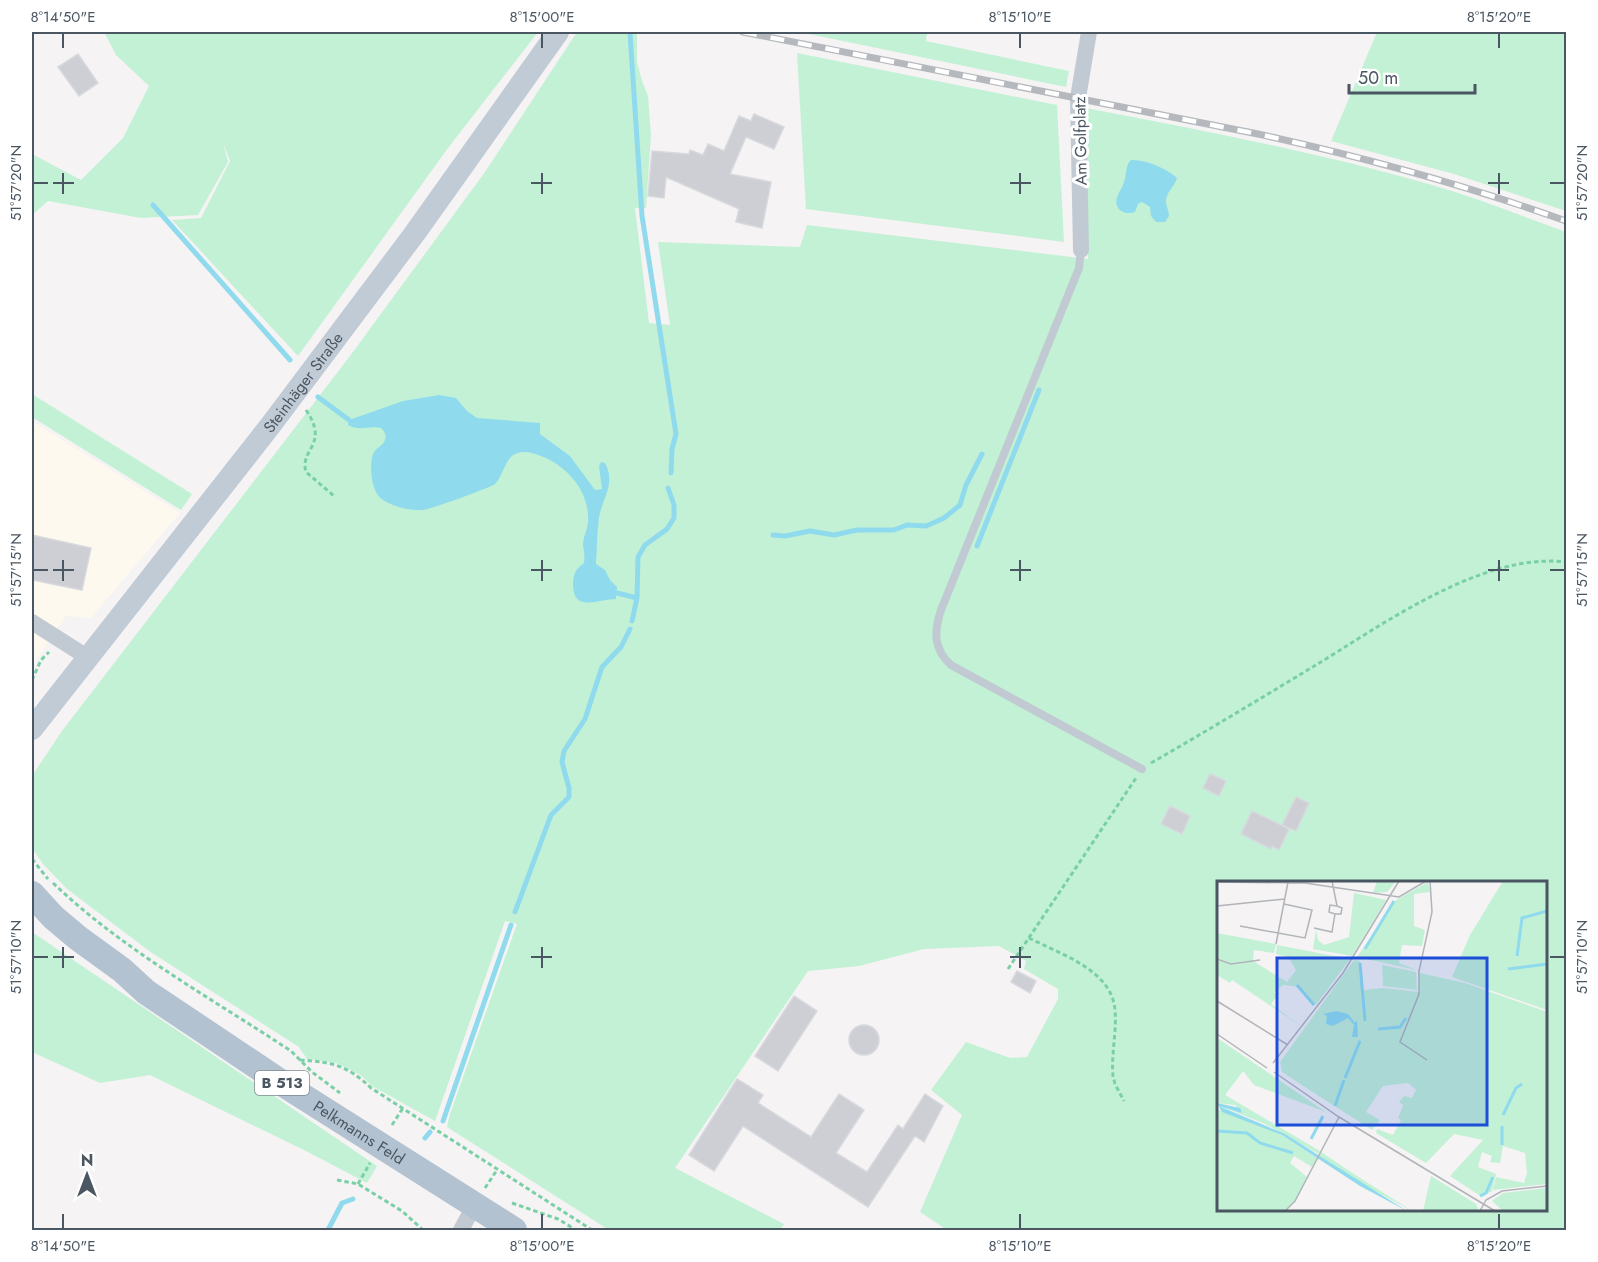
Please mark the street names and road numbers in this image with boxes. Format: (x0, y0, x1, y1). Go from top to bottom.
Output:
street label: Am Golfplatz (1068, 96, 1093, 186)
street label: Steinhäger Straße (258, 328, 349, 438)
road number: B 513 (255, 1071, 309, 1095)
street label: Pelkmanns Feld (309, 1095, 409, 1170)

